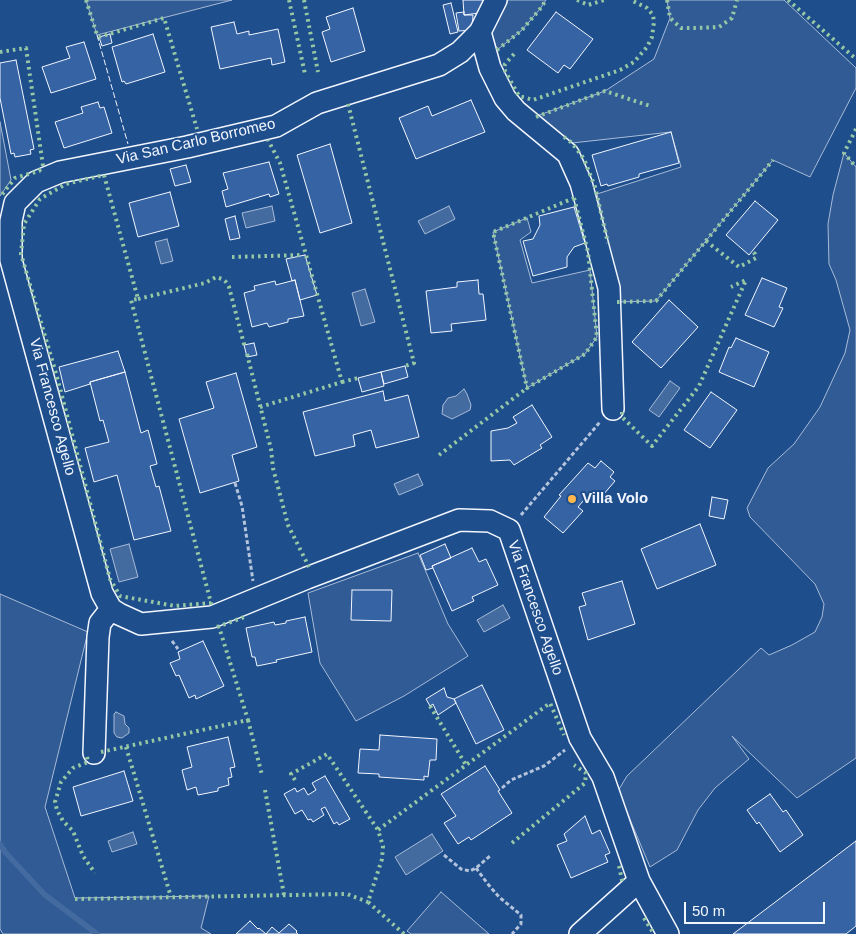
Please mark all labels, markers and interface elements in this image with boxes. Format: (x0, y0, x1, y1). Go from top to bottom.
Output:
street label: Via San Carlo Borromeo (115, 115, 277, 169)
street label: Via Francesco Agello (25, 336, 79, 478)
place label: Villa Volo (582, 490, 648, 508)
marker: Villa Volo (566, 493, 578, 505)
street label: Via Francesco Agello (503, 538, 567, 678)
scale bar (686, 892, 827, 924)
text: 50 m (692, 902, 725, 919)

